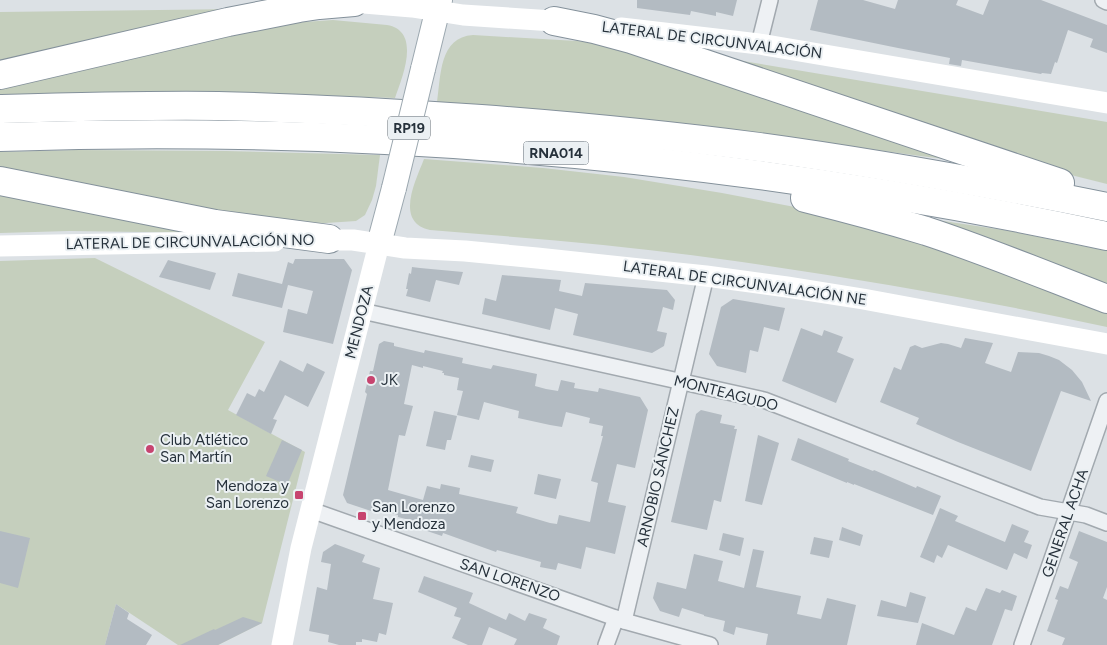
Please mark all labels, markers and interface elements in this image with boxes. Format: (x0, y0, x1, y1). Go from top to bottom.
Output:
street label: LATERAL DE CIRCUNVALACIÓN (601, 18, 823, 62)
road number: RP19 (388, 116, 430, 140)
road number: RNA014 (524, 142, 588, 164)
street label: LATERAL DE CIRCUNVALACIÓN NO (65, 231, 315, 253)
street label: LATERAL DE CIRCUNVALACIÓN NE (622, 257, 868, 309)
street label: MENDOZA (341, 283, 377, 361)
place label: JK (381, 371, 399, 389)
street label: MONTEAGUDO (672, 371, 780, 415)
marker: JK (365, 374, 377, 386)
street label: ARNOBIO SÁNCHEZ (633, 405, 683, 549)
place label: Club Atlético San Martín (160, 431, 249, 466)
marker: Club Atlético San Martín (144, 443, 156, 455)
street label: GENERAL ACHA (1038, 466, 1092, 580)
place label: Mendoza y San Lorenzo (206, 477, 289, 512)
marker: Mendoza y San Lorenzo (293, 489, 305, 501)
place label: San Lorenzo y Mendoza (372, 498, 455, 533)
marker: San Lorenzo y Mendoza (356, 510, 368, 522)
street label: SAN LORENZO (457, 554, 563, 606)

